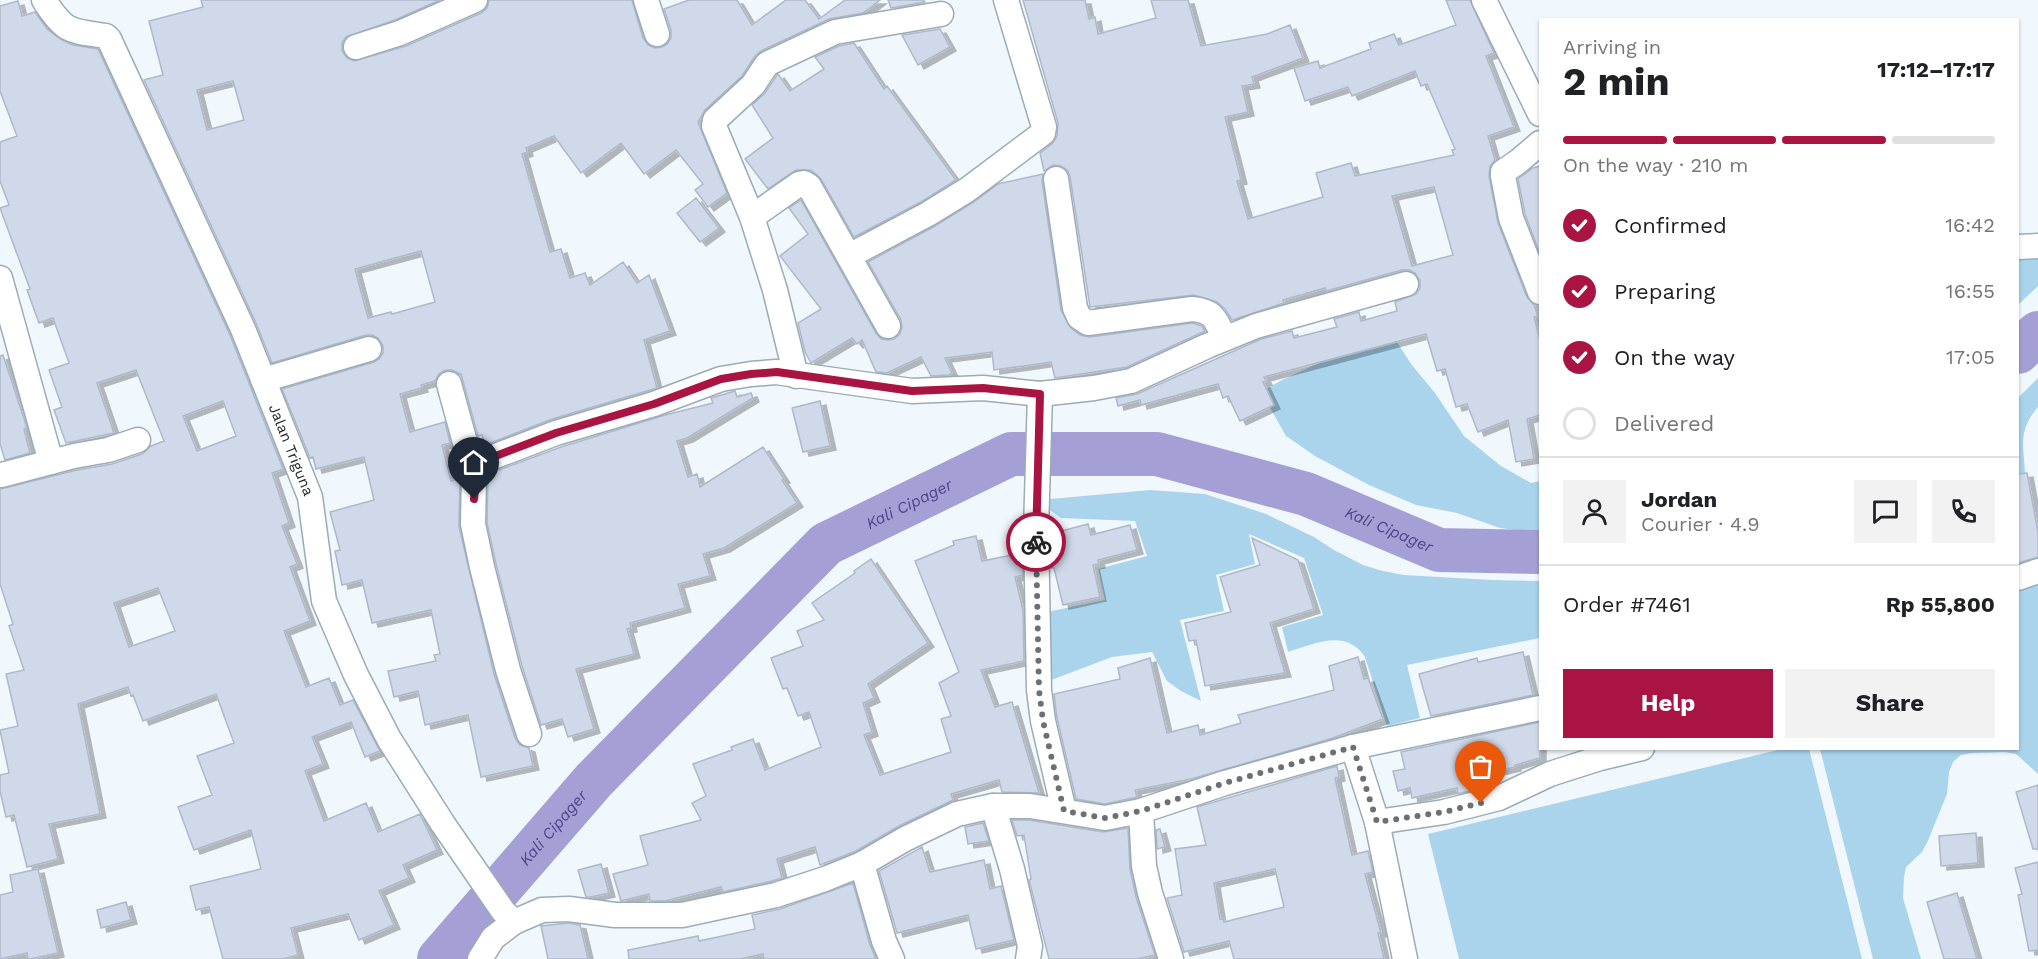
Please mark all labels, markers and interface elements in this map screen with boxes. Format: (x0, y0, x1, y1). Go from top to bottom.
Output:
text: Arriving in (1563, 35, 1661, 59)
text: 17:12–17:17 (1877, 57, 1995, 82)
text: 2 min (1563, 59, 1670, 104)
text: On the way · 210 m (1563, 153, 1748, 177)
icon: check (1563, 209, 1596, 242)
text: Confirmed (1614, 213, 1727, 238)
text: 16:42 (1945, 213, 1995, 237)
icon: check (1563, 275, 1596, 308)
text: Preparing (1614, 279, 1715, 304)
text: 16:55 (1946, 279, 1995, 303)
icon: check (1563, 341, 1596, 374)
text: On the way (1614, 345, 1735, 370)
text: 17:05 (1946, 345, 1995, 369)
street label: Jalan Triguna (265, 402, 318, 499)
text: Delivered (1614, 411, 1714, 436)
pin (448, 437, 499, 499)
icon: home (457, 446, 490, 479)
water label: Kali Cipager (863, 474, 956, 533)
button: person (1563, 480, 1626, 543)
button: chat (1854, 480, 1917, 543)
button: phone (1932, 480, 1995, 543)
text: Jordan (1641, 487, 1717, 512)
water label: Kali Cipager (1342, 502, 1437, 556)
courier (1006, 512, 1066, 572)
text: Courier · 4.9 (1641, 512, 1760, 536)
icon: bike (1020, 526, 1053, 559)
text: Order #7461 (1563, 592, 1691, 617)
text: Rp 55,800 (1886, 592, 1995, 617)
button: Help (1563, 669, 1773, 738)
button: Share (1785, 669, 1995, 738)
pin (1455, 741, 1506, 803)
icon: bag (1464, 750, 1497, 783)
water label: Kali Cipager (515, 785, 591, 869)

